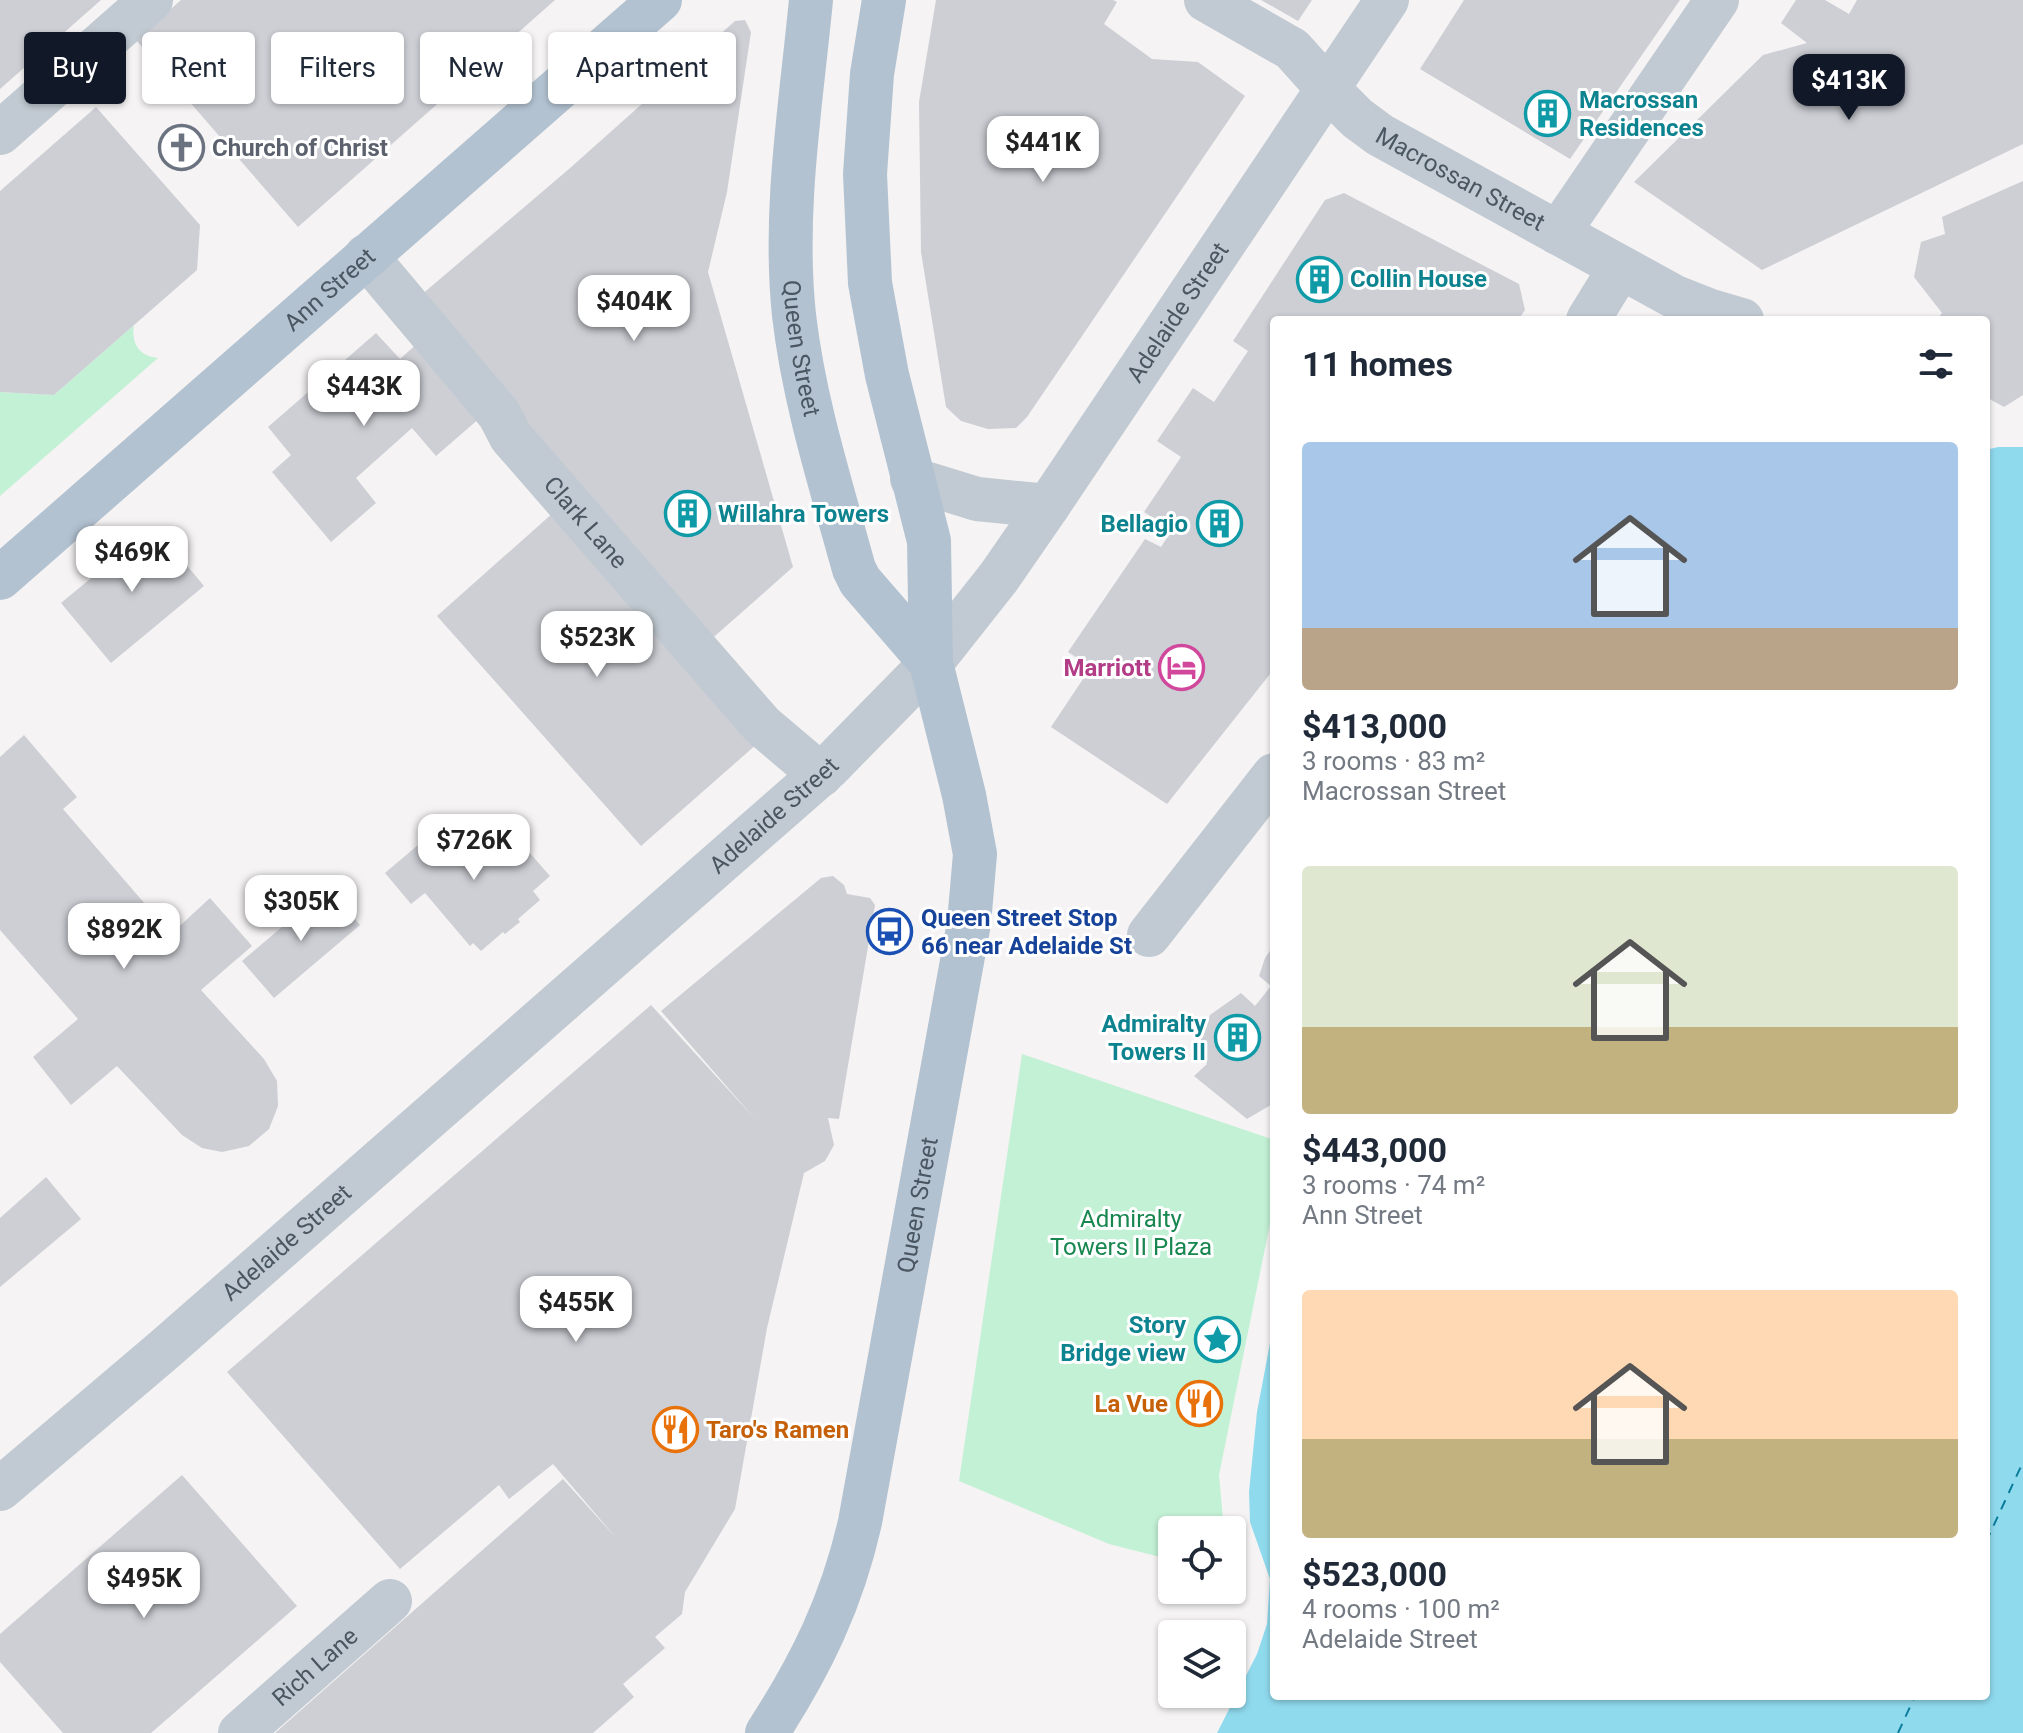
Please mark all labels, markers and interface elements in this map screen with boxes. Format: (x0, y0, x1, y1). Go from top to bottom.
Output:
chip: Buy (24, 32, 126, 104)
chip: Rent (142, 32, 255, 104)
chip: Filters (271, 32, 404, 104)
chip: New (420, 32, 532, 104)
chip: Apartment (548, 32, 736, 104)
pin: $413K (1793, 54, 1905, 122)
text: $413K (1811, 65, 1887, 95)
place label: Macrossan Residences (1579, 86, 1704, 142)
building icon: Macrossan Residences (1524, 90, 1572, 138)
pin: $441K (987, 116, 1099, 184)
street label: Macrossan Street (1371, 121, 1550, 237)
church icon: Church of Christ (157, 124, 205, 172)
text: $441K (1005, 127, 1081, 157)
place label: Church of Christ (212, 134, 388, 162)
street label: Adelaide Street (1121, 237, 1235, 388)
street label: Ann Street (279, 242, 381, 337)
building icon: Collin House (1295, 255, 1343, 303)
place label: Collin House (1350, 265, 1487, 293)
pin: $404K (578, 275, 690, 343)
street label: Queen Street (777, 279, 826, 419)
text: $404K (596, 286, 672, 316)
icon: filters (1914, 342, 1958, 386)
text: 11 homes (1302, 344, 1453, 384)
pin: $443K (308, 360, 420, 428)
text: $443K (326, 371, 402, 401)
street label: Clark Lane (538, 471, 633, 574)
building icon: Willahra Towers (663, 490, 711, 538)
icon: home (1558, 494, 1702, 638)
place label: Willahra Towers (718, 500, 889, 528)
building icon: Bellagio (1195, 500, 1243, 548)
place label: Bellagio (1101, 510, 1188, 538)
pin: $469K (76, 526, 188, 594)
text: $469K (94, 537, 170, 567)
pin: $523K (541, 611, 653, 679)
text: $523K (559, 622, 635, 652)
hotel icon: Marriott (1158, 644, 1206, 692)
place label: Marriott (1063, 654, 1151, 682)
text: $413,000 (1302, 706, 1447, 746)
text: 3 rooms · 83 m² (1302, 746, 1485, 776)
street label: Adelaide Street (704, 752, 845, 879)
text: Macrossan Street (1302, 776, 1506, 806)
pin: $726K (418, 814, 530, 882)
text: $726K (436, 825, 512, 855)
pin: $305K (245, 875, 357, 943)
text: $305K (263, 886, 339, 916)
pin: $892K (68, 903, 180, 971)
place label: Queen Street Stop 66 near Adelaide St (921, 904, 1132, 960)
bus stop icon: Queen Street Stop 66 near Adelaide St (866, 908, 914, 956)
text: $892K (86, 914, 162, 944)
icon: home (1558, 918, 1702, 1062)
place label: Admiralty Towers II (1101, 1010, 1207, 1066)
building icon: Admiralty Towers II (1213, 1014, 1261, 1062)
text: $443,000 (1302, 1130, 1447, 1170)
street label: Queen Street (892, 1135, 944, 1275)
text: 3 rooms · 74 m² (1302, 1170, 1485, 1200)
street label: Adelaide Street (216, 1178, 357, 1306)
text: Ann Street (1302, 1200, 1423, 1230)
park label: Admiralty Towers II Plaza (1050, 1205, 1212, 1261)
pin: $455K (520, 1276, 632, 1344)
text: $455K (538, 1287, 614, 1317)
place label: Story Bridge view (1060, 1311, 1187, 1367)
place icon: Story Bridge view (1193, 1315, 1241, 1363)
icon: home (1558, 1342, 1702, 1486)
restaurant icon: La Vue (1175, 1380, 1223, 1428)
place label: La Vue (1094, 1390, 1168, 1418)
restaurant icon: Taro's Ramen (651, 1406, 699, 1454)
place label: Taro's Ramen (706, 1416, 849, 1444)
map controls (1158, 1516, 1246, 1708)
button: locate (1158, 1516, 1246, 1604)
pin: $495K (88, 1552, 200, 1620)
text: $523,000 (1302, 1554, 1447, 1594)
text: $495K (106, 1563, 182, 1593)
text: 4 rooms · 100 m² (1302, 1594, 1500, 1624)
button: layers (1158, 1620, 1246, 1708)
street label: Rich Lane (267, 1622, 363, 1712)
text: Adelaide Street (1302, 1624, 1478, 1654)

